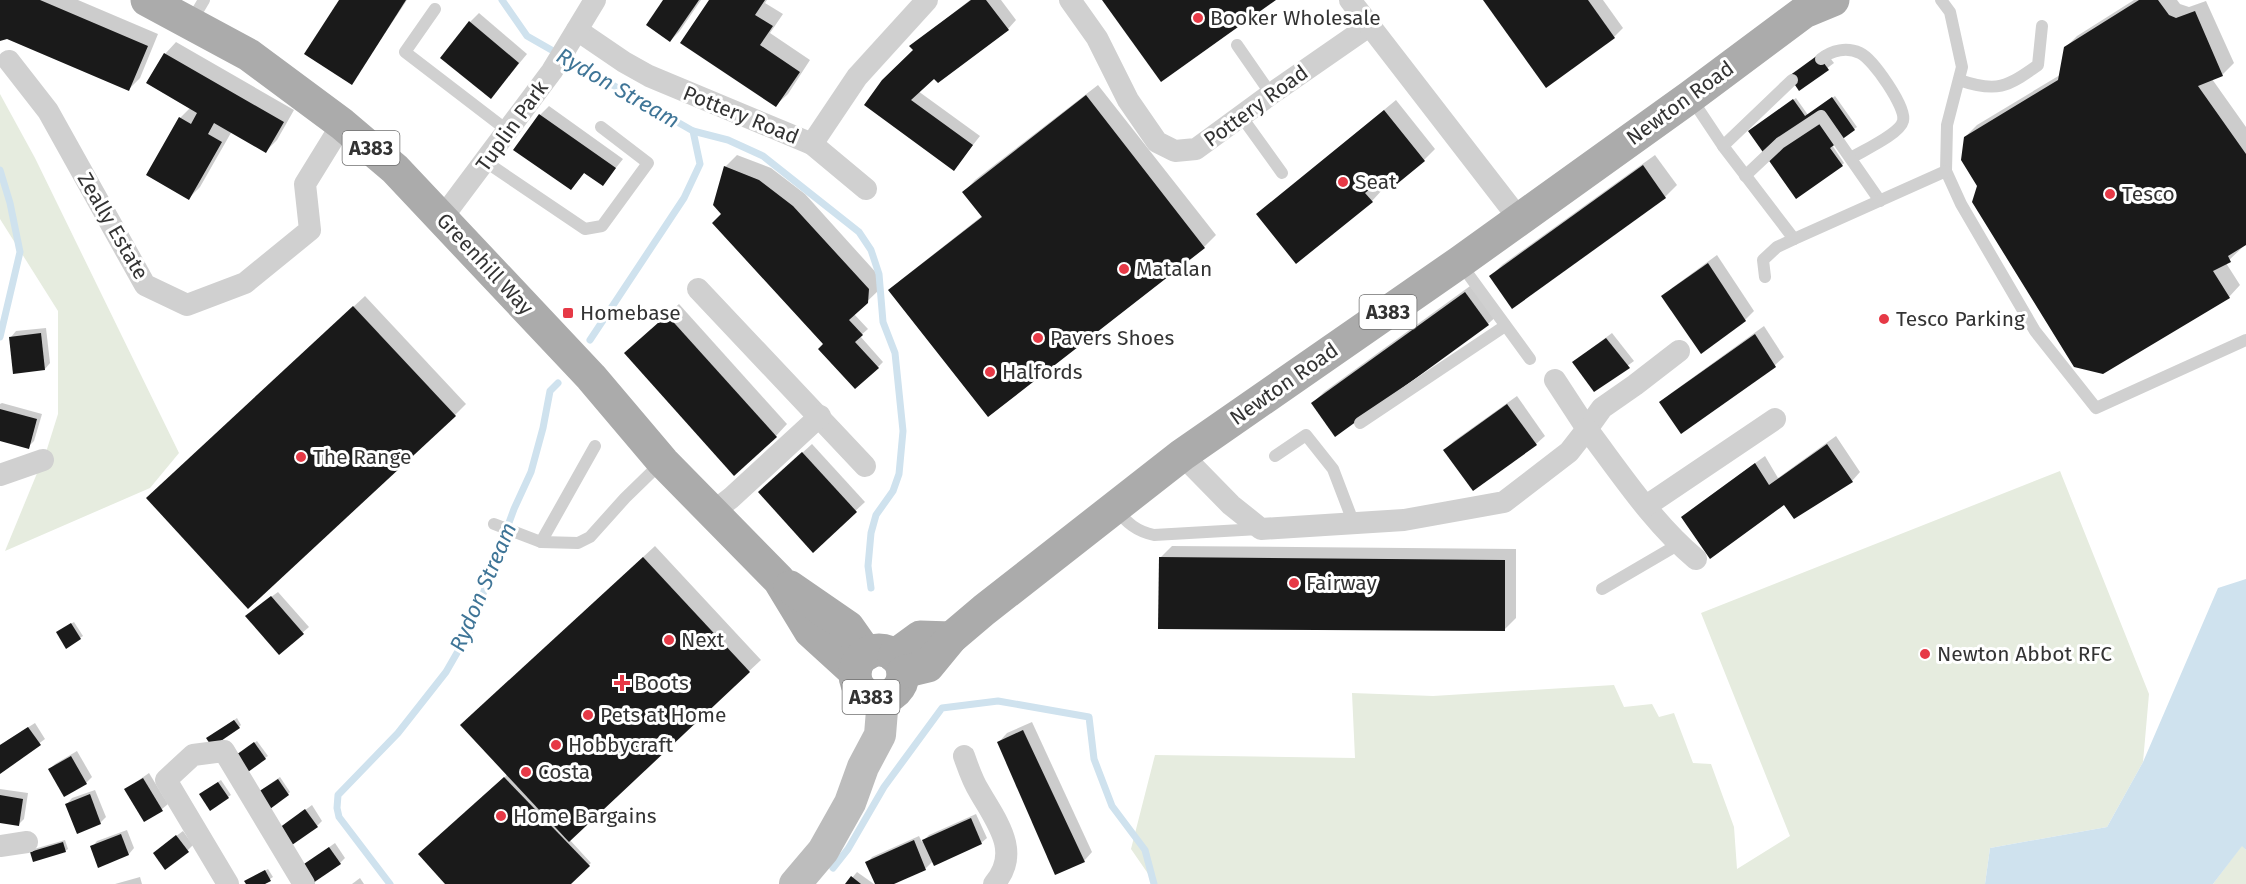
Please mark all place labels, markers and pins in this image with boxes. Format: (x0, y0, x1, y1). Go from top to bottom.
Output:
place label: Booker Wholesale (1210, 5, 1381, 31)
marker: Booker Wholesale (1191, 11, 1205, 25)
place label: Seat (1355, 169, 1397, 195)
marker: Seat (1336, 175, 1350, 189)
place label: Tesco (2122, 181, 2175, 207)
marker: Tesco (2103, 187, 2117, 201)
place label: Matalan (1136, 256, 1212, 282)
marker: Matalan (1117, 262, 1131, 276)
place label: Homebase (580, 300, 681, 326)
marker: Homebase (561, 306, 575, 320)
place label: Tesco Parking (1896, 306, 2025, 332)
marker: Tesco Parking (1877, 312, 1891, 326)
place label: Pavers Shoes (1050, 325, 1174, 351)
marker: Pavers Shoes (1031, 331, 1045, 345)
place label: Halfords (1002, 359, 1083, 385)
marker: Halfords (983, 365, 997, 379)
place label: The Range (313, 444, 411, 470)
marker: The Range (294, 450, 308, 464)
place label: Fairway (1306, 570, 1377, 596)
marker: Fairway (1287, 576, 1301, 590)
place label: Next (681, 627, 725, 653)
marker: Next (662, 633, 676, 647)
place label: Newton Abbot RFC (1937, 641, 2112, 667)
marker: Newton Abbot RFC (1918, 647, 1932, 661)
place label: Boots (634, 670, 689, 696)
marker: Boots (615, 676, 629, 690)
place label: Pets at Home (600, 702, 727, 728)
marker: Pets at Home (581, 708, 595, 722)
place label: Hobbycraft (568, 732, 674, 758)
marker: Hobbycraft (549, 738, 563, 752)
place label: Costa (538, 759, 590, 785)
marker: Costa (519, 765, 533, 779)
place label: Home Bargains (513, 803, 657, 829)
marker: Home Bargains (494, 809, 508, 823)

